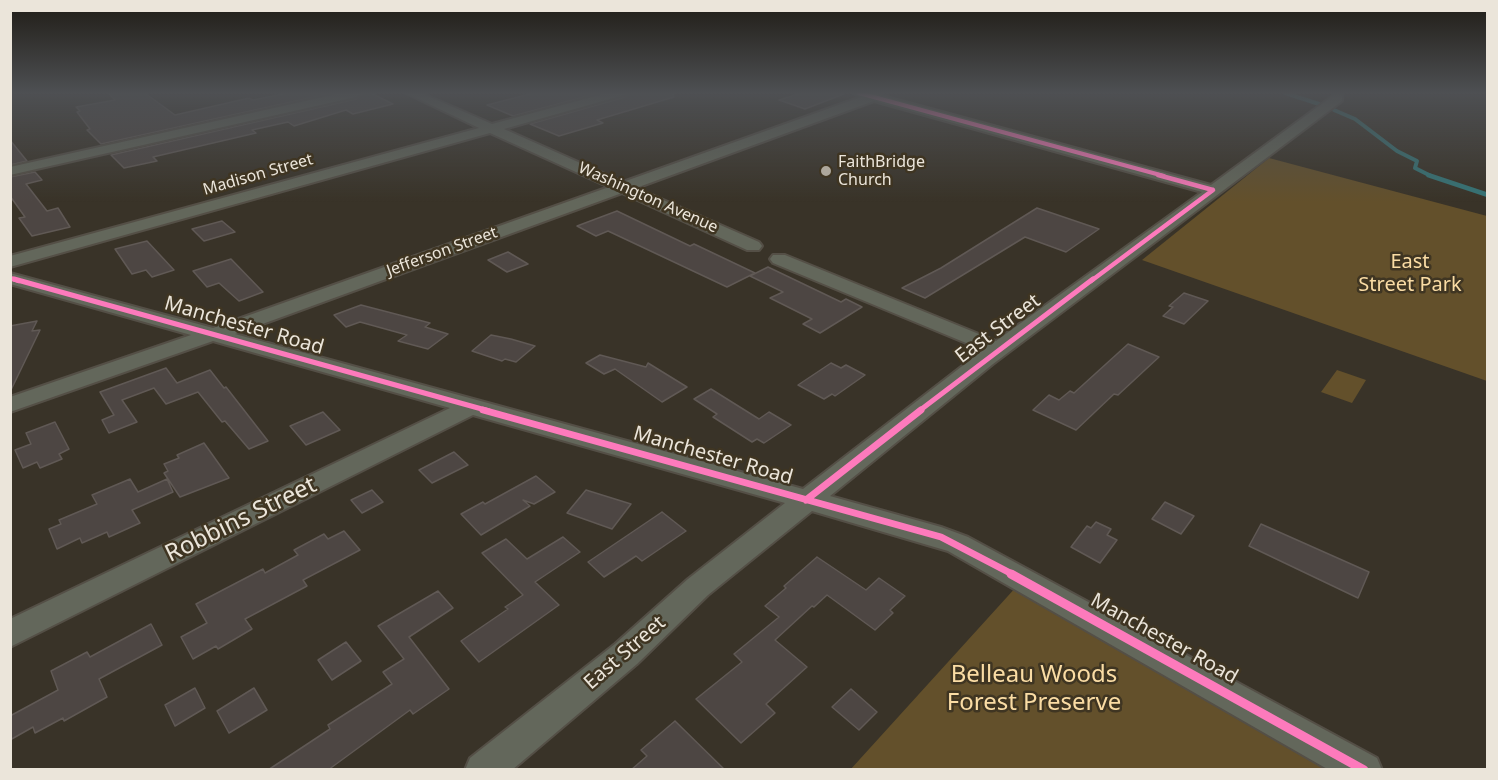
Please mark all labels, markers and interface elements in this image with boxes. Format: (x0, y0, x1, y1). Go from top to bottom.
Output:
street label: Madison Street (201, 150, 315, 200)
place label: FaithBridge Church (838, 152, 925, 190)
street label: Washington Avenue (575, 159, 721, 237)
marker: FaithBridge Church (819, 164, 833, 178)
street label: Jefferson Street (384, 223, 500, 281)
park label: East Street Park (1358, 250, 1462, 297)
street label: East Street (951, 289, 1045, 369)
street label: Manchester Road (162, 292, 326, 360)
street label: Manchester Road (631, 422, 795, 490)
street label: Robbins Street (161, 471, 321, 569)
street label: Manchester Road (1086, 589, 1242, 689)
street label: East Street (579, 611, 671, 695)
park label: Belleau Woods Forest Preserve (947, 661, 1121, 717)

